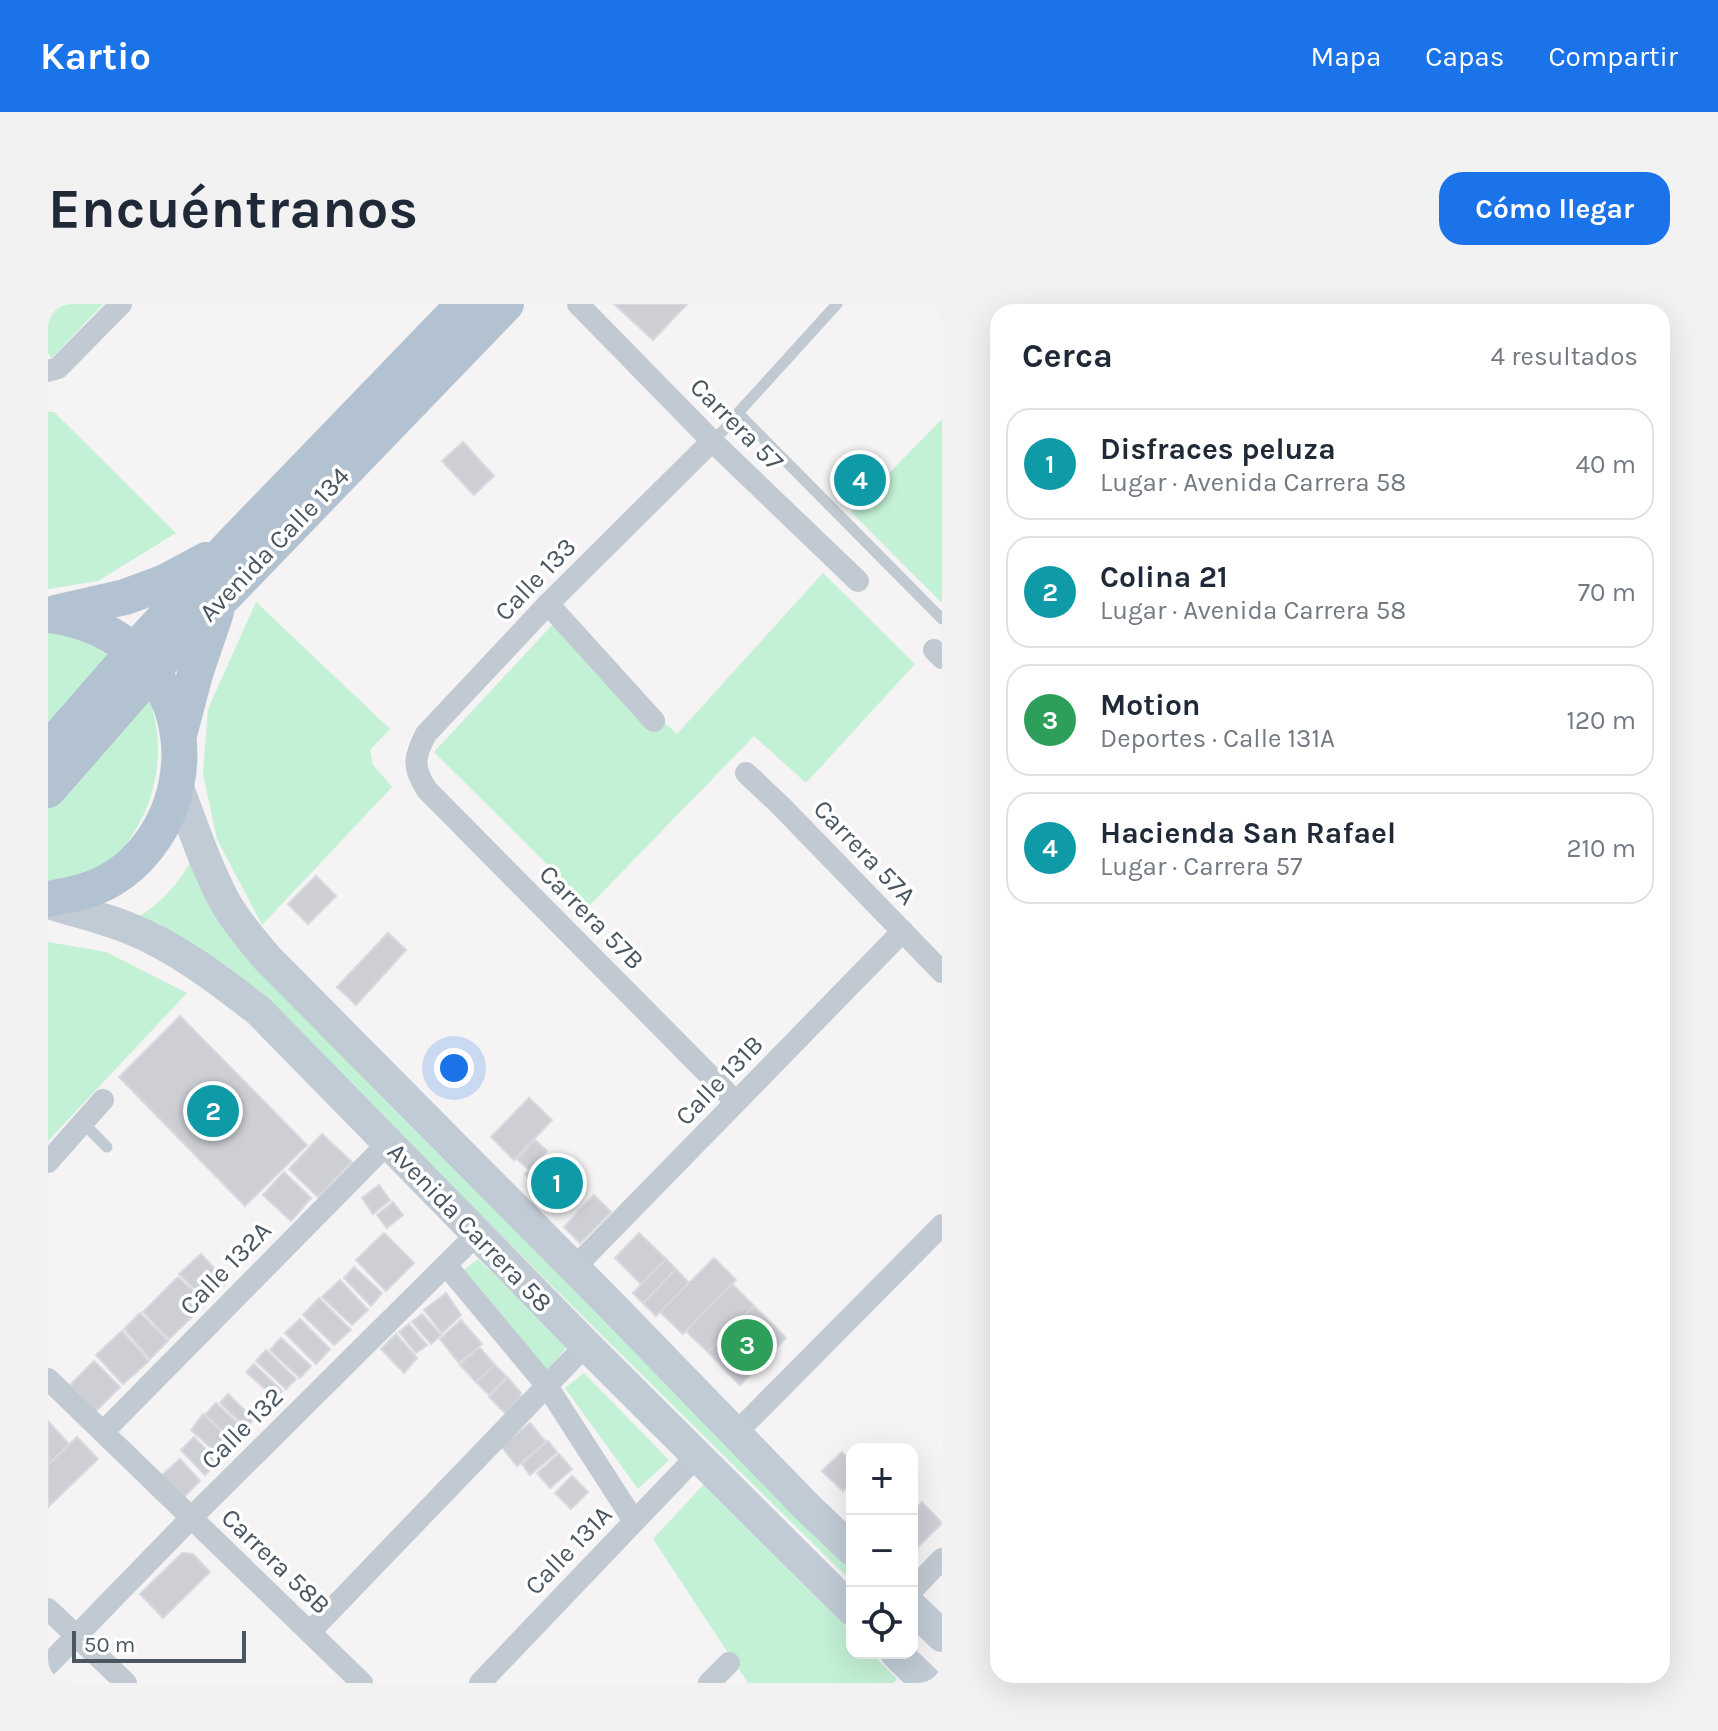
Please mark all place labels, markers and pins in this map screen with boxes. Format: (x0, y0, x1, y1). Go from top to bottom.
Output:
pin: 4 (834, 450, 886, 510)
pin: 2 (187, 1081, 239, 1141)
pin: 1 (531, 1153, 583, 1213)
pin: 3 (721, 1315, 773, 1375)

